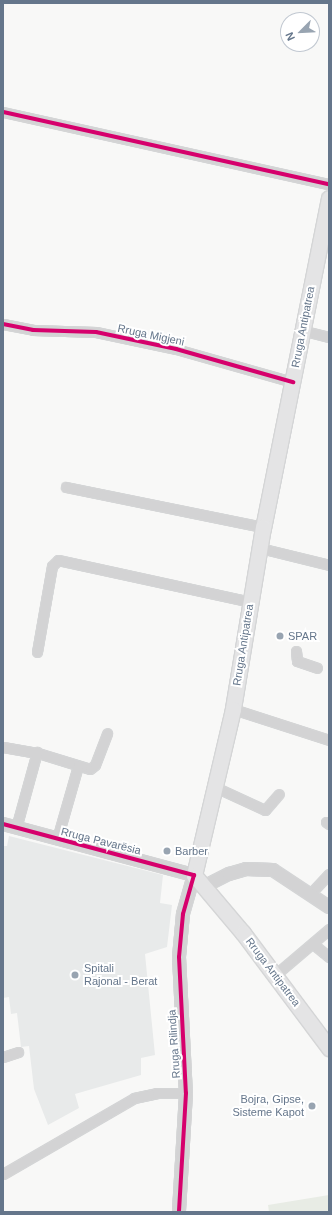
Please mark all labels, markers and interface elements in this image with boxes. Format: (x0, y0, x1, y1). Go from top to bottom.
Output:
north arrow (280, 12, 320, 52)
text: N (283, 30, 297, 43)
street label: Rruga Antipatrea (289, 285, 317, 369)
street label: Rruga Migjeni (116, 321, 186, 349)
street label: Rruga Antipatrea (230, 603, 256, 687)
place label: SPAR (288, 629, 317, 643)
marker: SPAR (275, 631, 285, 641)
street label: Rruga Pavarësia (60, 825, 142, 857)
place label: Barber (175, 844, 208, 858)
marker: Barber (162, 846, 172, 856)
street label: Rruga Antipatrea (243, 935, 303, 1009)
place label: Spitali Rajonal - Berat (84, 962, 157, 988)
marker: Spitali Rajonal - Berat (69, 969, 81, 981)
street label: Rruga Rilindja (165, 1009, 183, 1079)
place label: Bojra, Gipse, Sisteme Kapot (232, 1093, 304, 1119)
marker: Bojra, Gipse, Sisteme Kapot (307, 1101, 317, 1111)

